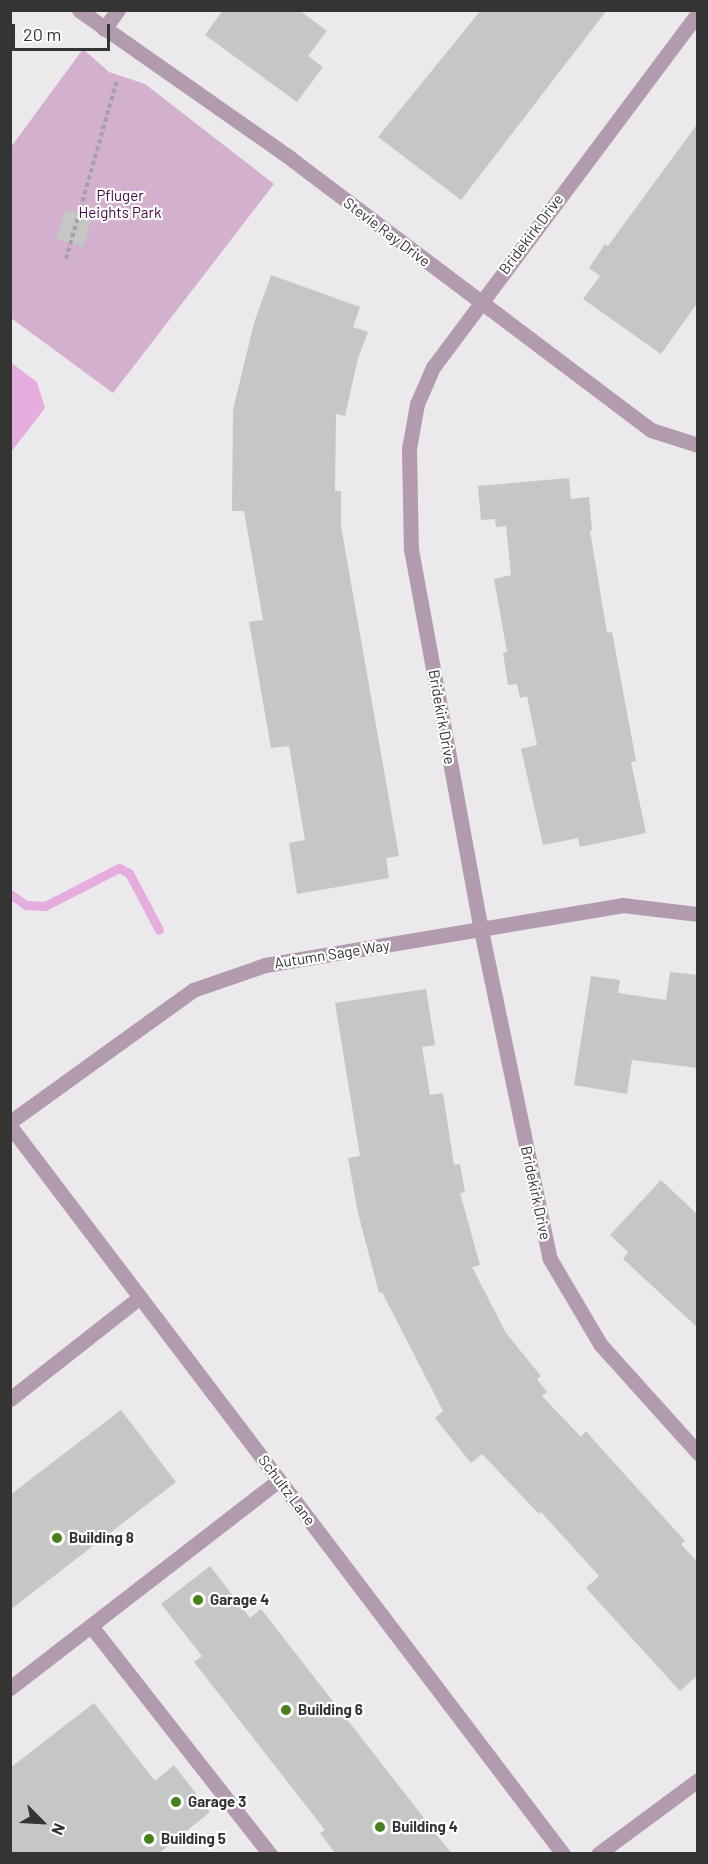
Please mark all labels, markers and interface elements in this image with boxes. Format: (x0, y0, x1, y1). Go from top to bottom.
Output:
scale bar (15, 12, 112, 50)
text: 20 m (23, 23, 61, 45)
park label: Pfluger Heights Park (79, 186, 161, 221)
street label: Bridekirk Drive (495, 190, 567, 278)
street label: Stevie Ray Drive (340, 194, 434, 270)
street label: Bridekirk Drive (425, 668, 459, 766)
street label: Autumn Sage Way (273, 936, 391, 972)
street label: Bridekirk Drive (517, 1144, 555, 1242)
street label: Schultz Lane (255, 1451, 319, 1529)
place label: Building 8 (69, 1529, 134, 1547)
marker: Building 8 (50, 1531, 64, 1545)
place label: Garage 4 (210, 1591, 269, 1609)
marker: Garage 4 (191, 1593, 205, 1607)
place label: Building 6 (298, 1701, 363, 1719)
marker: Building 6 (279, 1703, 293, 1717)
north arrow (12, 1792, 72, 1852)
place label: Garage 3 (188, 1793, 246, 1811)
marker: Garage 3 (169, 1795, 183, 1809)
place label: Building 4 (392, 1818, 458, 1836)
marker: Building 4 (373, 1820, 387, 1834)
text: N (48, 1821, 70, 1838)
place label: Building 5 (161, 1830, 226, 1848)
marker: Building 5 (142, 1832, 156, 1846)

